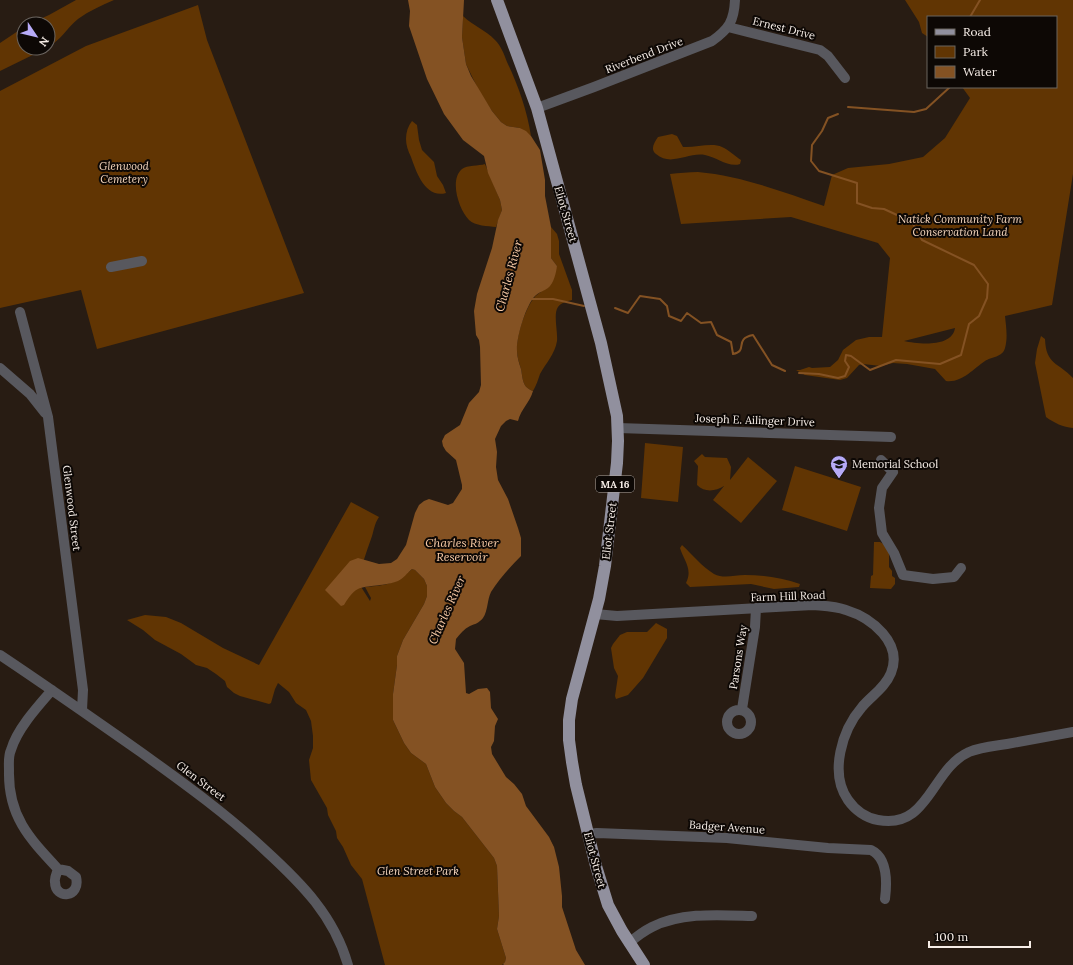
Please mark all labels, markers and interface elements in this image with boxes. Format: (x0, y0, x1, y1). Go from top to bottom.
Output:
street label: Ernest Drive (751, 13, 817, 43)
north arrow (16, 16, 56, 56)
legend (927, 16, 1057, 88)
text: Road (963, 24, 991, 39)
text: N (36, 34, 52, 50)
street label: Riverbend Drive (603, 34, 685, 76)
text: Park (963, 44, 989, 59)
text: Water (963, 64, 998, 79)
park label: Glenwood Cemetery (99, 159, 150, 186)
street label: Eliot Street (551, 184, 581, 244)
park label: Natick Community Farm Conservation Land (898, 212, 1022, 239)
water label: Charles River (492, 238, 525, 313)
street label: Joseph E. Ailinger Drive (694, 411, 815, 429)
school or university icon: Memorial School (829, 454, 849, 479)
place label: Memorial School (852, 457, 938, 471)
street label: Glenwood Street (60, 464, 84, 552)
road number: MA 16 (596, 476, 634, 492)
street label: Eliot Street (599, 501, 620, 560)
water label: Charles River Reservoir (425, 535, 499, 564)
water label: Charles River (425, 573, 469, 646)
street label: Farm Hill Road (750, 588, 826, 604)
street label: Parsons Way (726, 624, 750, 690)
street label: Glen Street (174, 758, 229, 805)
street label: Badger Avenue (689, 817, 765, 837)
street label: Eliot Street (581, 830, 609, 890)
park label: Glen Street Park (377, 864, 459, 878)
scale bar (929, 923, 1030, 949)
text: 100 m (935, 929, 968, 944)

